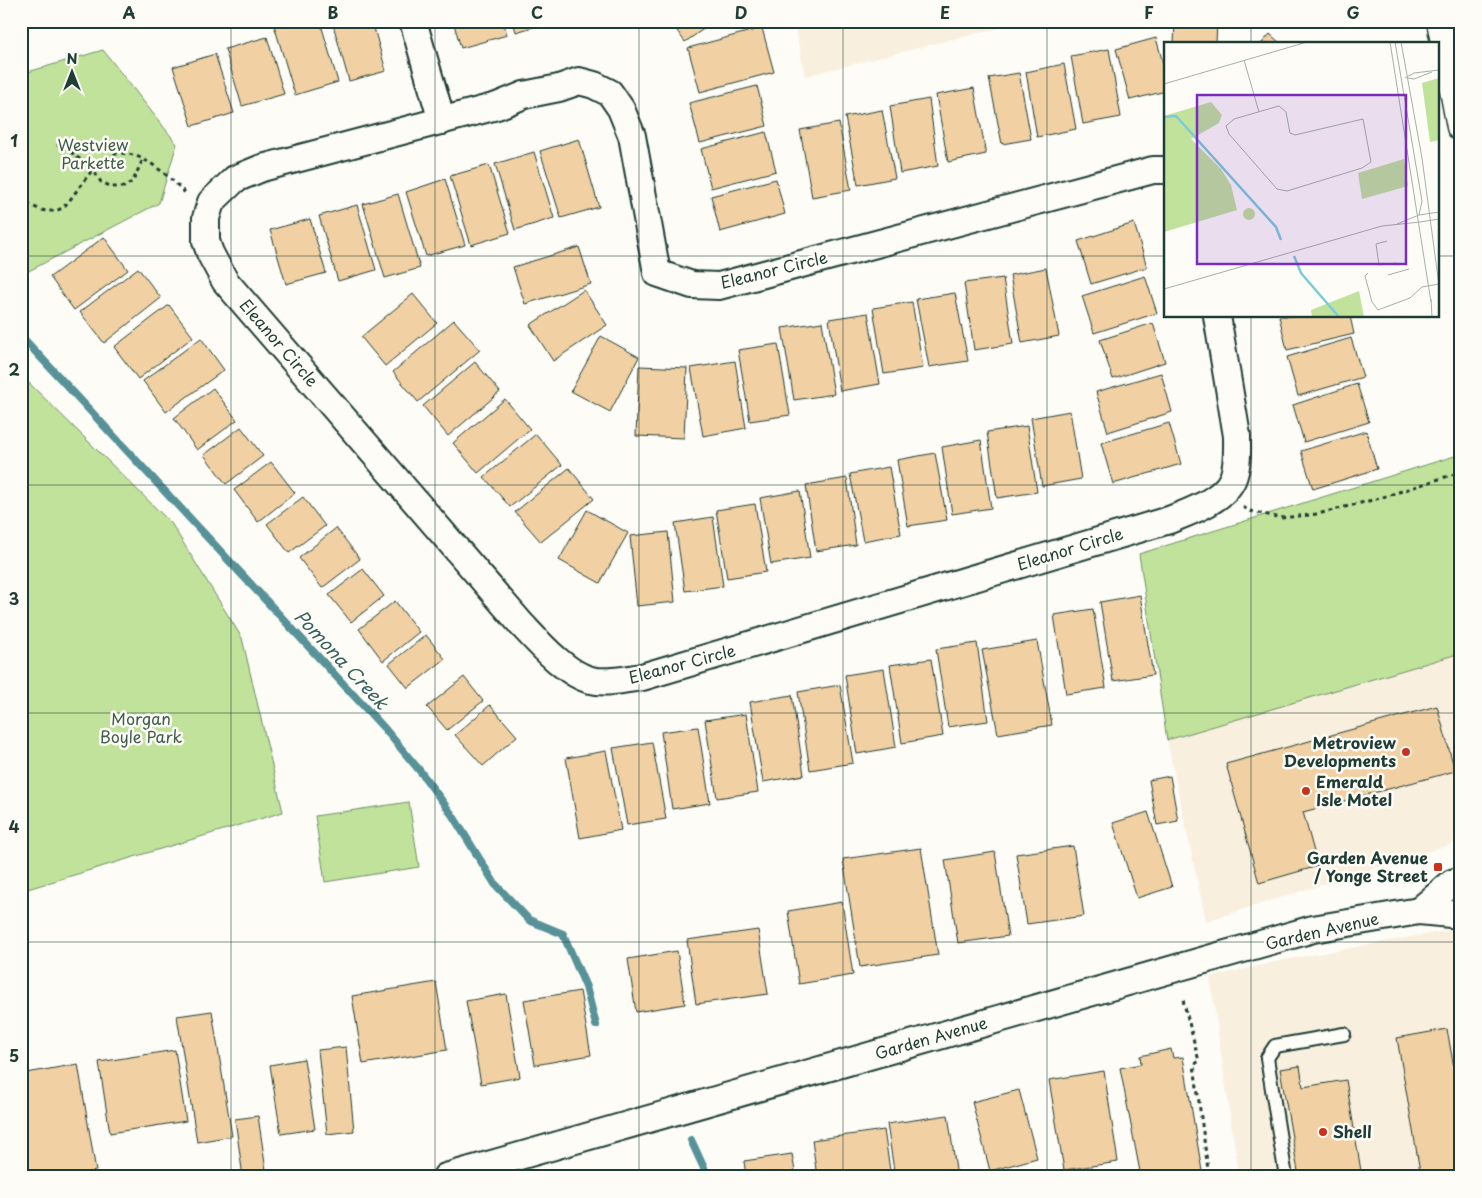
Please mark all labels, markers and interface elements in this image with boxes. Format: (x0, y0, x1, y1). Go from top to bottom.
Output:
text: A (123, 0, 136, 24)
text: B (328, 0, 339, 24)
text: C (531, 0, 543, 24)
text: D (735, 0, 747, 24)
text: E (940, 0, 950, 24)
text: F (1144, 0, 1154, 24)
text: G (1346, 0, 1360, 24)
inset map (1164, 42, 1440, 318)
north arrow (48, 48, 98, 98)
text: N (66, 48, 78, 69)
text: 1 (10, 128, 18, 152)
park label: Westview Parkette (58, 132, 129, 174)
street label: Eleanor Circle (718, 244, 830, 294)
street label: Eleanor Circle (235, 293, 325, 392)
text: 2 (8, 357, 20, 381)
street label: Eleanor Circle (1014, 521, 1126, 576)
text: 3 (9, 586, 19, 610)
water label: Pomona Creek (289, 603, 396, 716)
street label: Eleanor Circle (626, 637, 738, 689)
park label: Morgan Boyle Park (100, 706, 183, 748)
place label: Metroview Developments (1284, 730, 1396, 772)
marker: Metroview Developments (1400, 746, 1412, 758)
place label: Emerald Isle Motel (1316, 769, 1392, 811)
marker: Emerald Isle Motel (1300, 785, 1312, 797)
text: 4 (9, 814, 20, 838)
place label: Garden Avenue / Yonge Street (1307, 845, 1428, 887)
marker: Garden Avenue / Yonge Street (1432, 861, 1444, 873)
street label: Garden Avenue (1263, 905, 1381, 955)
street label: Garden Avenue (872, 1009, 990, 1065)
text: 5 (9, 1043, 19, 1067)
place label: Shell (1333, 1119, 1372, 1143)
marker: Shell (1317, 1126, 1329, 1138)

